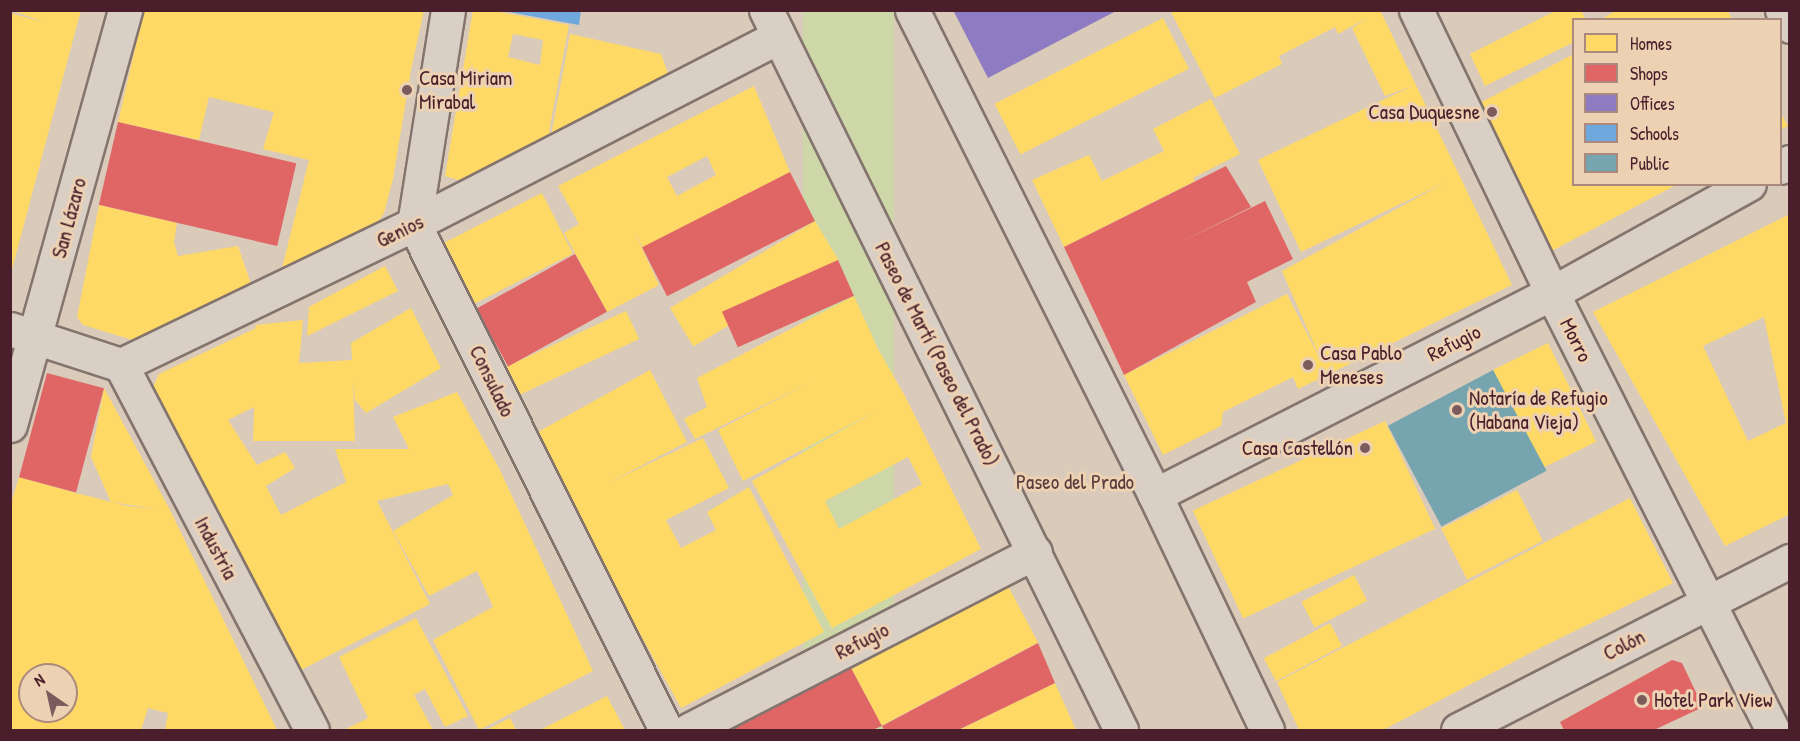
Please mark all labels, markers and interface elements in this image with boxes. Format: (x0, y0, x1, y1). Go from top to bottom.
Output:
legend (1572, 18, 1782, 186)
text: Homes (1630, 31, 1672, 56)
text: Shops (1630, 61, 1668, 86)
place label: Casa Miriam Mirabal (419, 65, 512, 115)
marker: Casa Miriam Mirabal (400, 83, 414, 97)
text: Offices (1630, 91, 1675, 116)
place label: Casa Duquesne (1368, 99, 1480, 125)
marker: Casa Duquesne (1485, 105, 1499, 119)
text: Schools (1630, 121, 1679, 146)
text: Public (1630, 151, 1669, 176)
street label: San Lázaro (46, 175, 92, 261)
street label: Genios (372, 209, 428, 253)
street label: Paseo de Martí (Paseo del Prado) (870, 238, 1004, 470)
street label: Morro (1554, 314, 1598, 366)
street label: Refugio (1423, 319, 1485, 367)
place label: Casa Pablo Meneses (1320, 340, 1402, 390)
street label: Consulado (464, 341, 520, 421)
marker: Casa Pablo Meneses (1301, 358, 1315, 372)
place label: Notaría de Refugio (Habana Vieja) (1469, 385, 1608, 435)
marker: Notaría de Refugio (Habana Vieja) (1450, 403, 1464, 417)
place label: Casa Castellón (1242, 435, 1353, 461)
marker: Casa Castellón (1358, 441, 1372, 455)
park label: Paseo del Prado (1016, 469, 1134, 495)
street label: Industria (189, 512, 243, 584)
street label: Refugio (831, 617, 893, 665)
street label: Colón (1599, 624, 1649, 666)
north arrow (18, 663, 78, 723)
text: N (29, 668, 49, 691)
place label: Hotel Park View (1654, 687, 1773, 713)
marker: Hotel Park View (1635, 693, 1649, 707)

